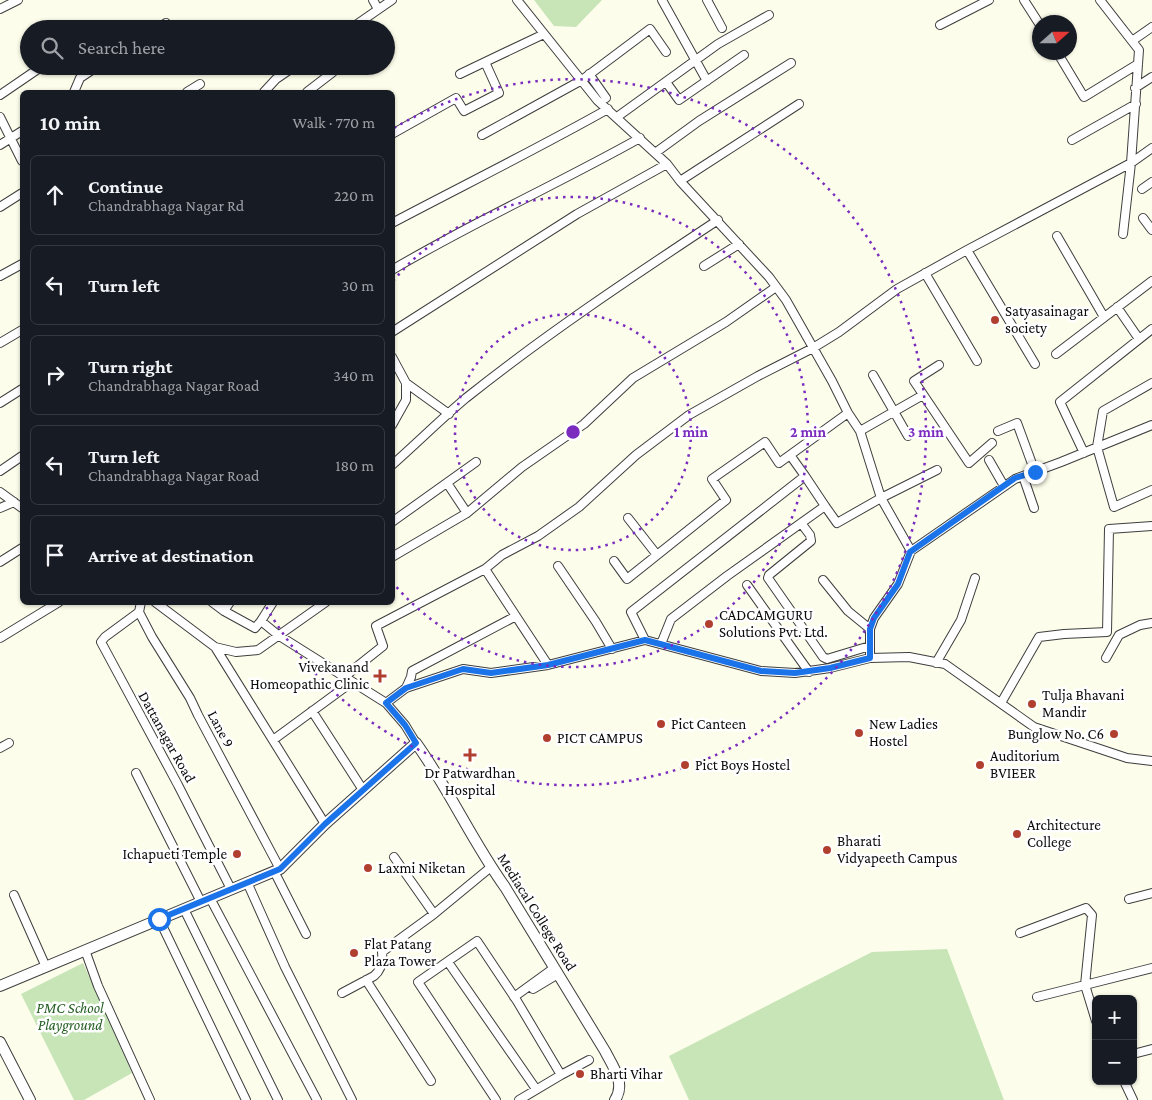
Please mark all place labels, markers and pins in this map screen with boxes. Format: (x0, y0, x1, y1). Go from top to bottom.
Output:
place label: Satyasainagar society (1005, 303, 1089, 337)
marker: Satyasainagar society (989, 314, 1001, 326)
centre of rings (564, 423, 582, 441)
place label: CADCAMGURU Solutions Pvt. Ltd. (719, 607, 828, 640)
marker: CADCAMGURU Solutions Pvt. Ltd. (703, 618, 715, 630)
place label: Vivekanand Homeopathic Clinic (250, 659, 370, 693)
marker: Vivekanand Homeopathic Clinic (373, 669, 387, 683)
place label: Tulja Bhavani Mandir (1042, 687, 1124, 720)
marker: Tulja Bhavani Mandir (1026, 698, 1038, 710)
place label: Pict Canteen (671, 716, 746, 732)
place label: New Ladies Hostel (869, 716, 938, 749)
marker: Pict Canteen (655, 718, 667, 730)
place label: Bunglow No. C6 (1008, 726, 1104, 743)
marker: New Ladies Hostel (853, 727, 865, 739)
marker: Bunglow No. C6 (1108, 728, 1120, 740)
place label: PICT CAMPUS (557, 730, 643, 746)
marker: PICT CAMPUS (541, 732, 553, 744)
marker: Dr Patwardhan Hospital (463, 748, 477, 762)
place label: Auditorium BVIEER (990, 748, 1060, 781)
place label: Pict Boys Hostel (695, 757, 790, 774)
marker: Pict Boys Hostel (679, 759, 691, 771)
marker: Auditorium BVIEER (974, 759, 986, 771)
place label: Dr Patwardhan Hospital (424, 765, 516, 799)
place label: Architecture College (1027, 817, 1101, 851)
marker: Architecture College (1011, 828, 1023, 840)
place label: Bharati Vidyapeeth Campus (837, 833, 957, 867)
marker: Bharati Vidyapeeth Campus (821, 844, 833, 856)
place label: Ichapueti Temple (123, 846, 227, 863)
marker: Ichapueti Temple (231, 848, 243, 860)
place label: Laxmi Niketan (378, 860, 466, 876)
marker: Laxmi Niketan (362, 862, 374, 874)
place label: Flat Patang Plaza Tower (364, 936, 437, 969)
marker: Flat Patang Plaza Tower (348, 947, 360, 959)
place label: Bharti Vihar (590, 1066, 663, 1082)
marker: Bharti Vihar (574, 1068, 586, 1080)

